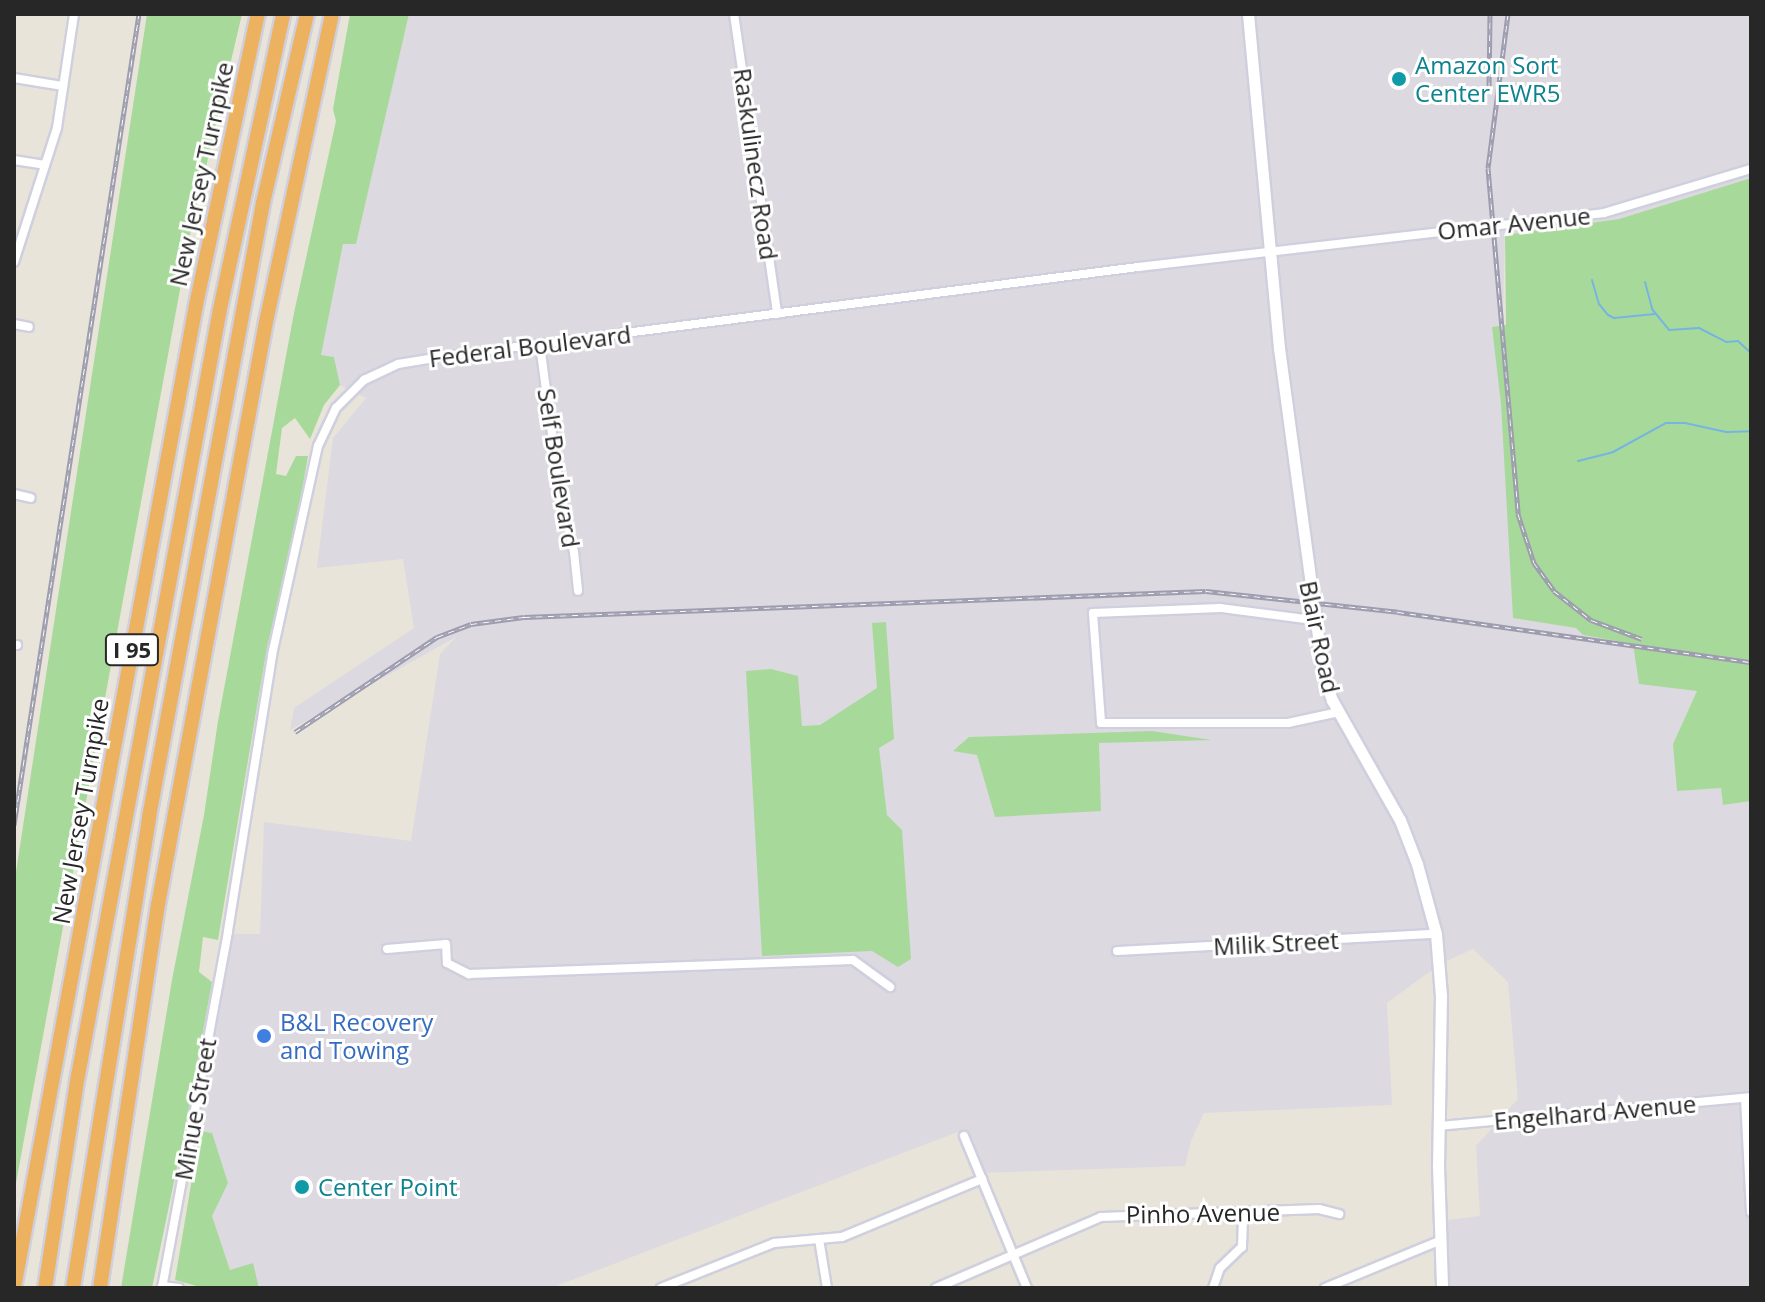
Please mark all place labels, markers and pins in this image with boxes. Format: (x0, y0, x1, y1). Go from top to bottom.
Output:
place label: Amazon Sort Center EWR5 (1415, 51, 1560, 107)
marker: Amazon Sort Center EWR5 (1390, 70, 1408, 88)
place label: B&L Recovery and Towing (280, 1008, 433, 1064)
marker: B&L Recovery and Towing (255, 1027, 273, 1045)
place label: Center Point (318, 1173, 458, 1201)
marker: Center Point (293, 1178, 311, 1196)

